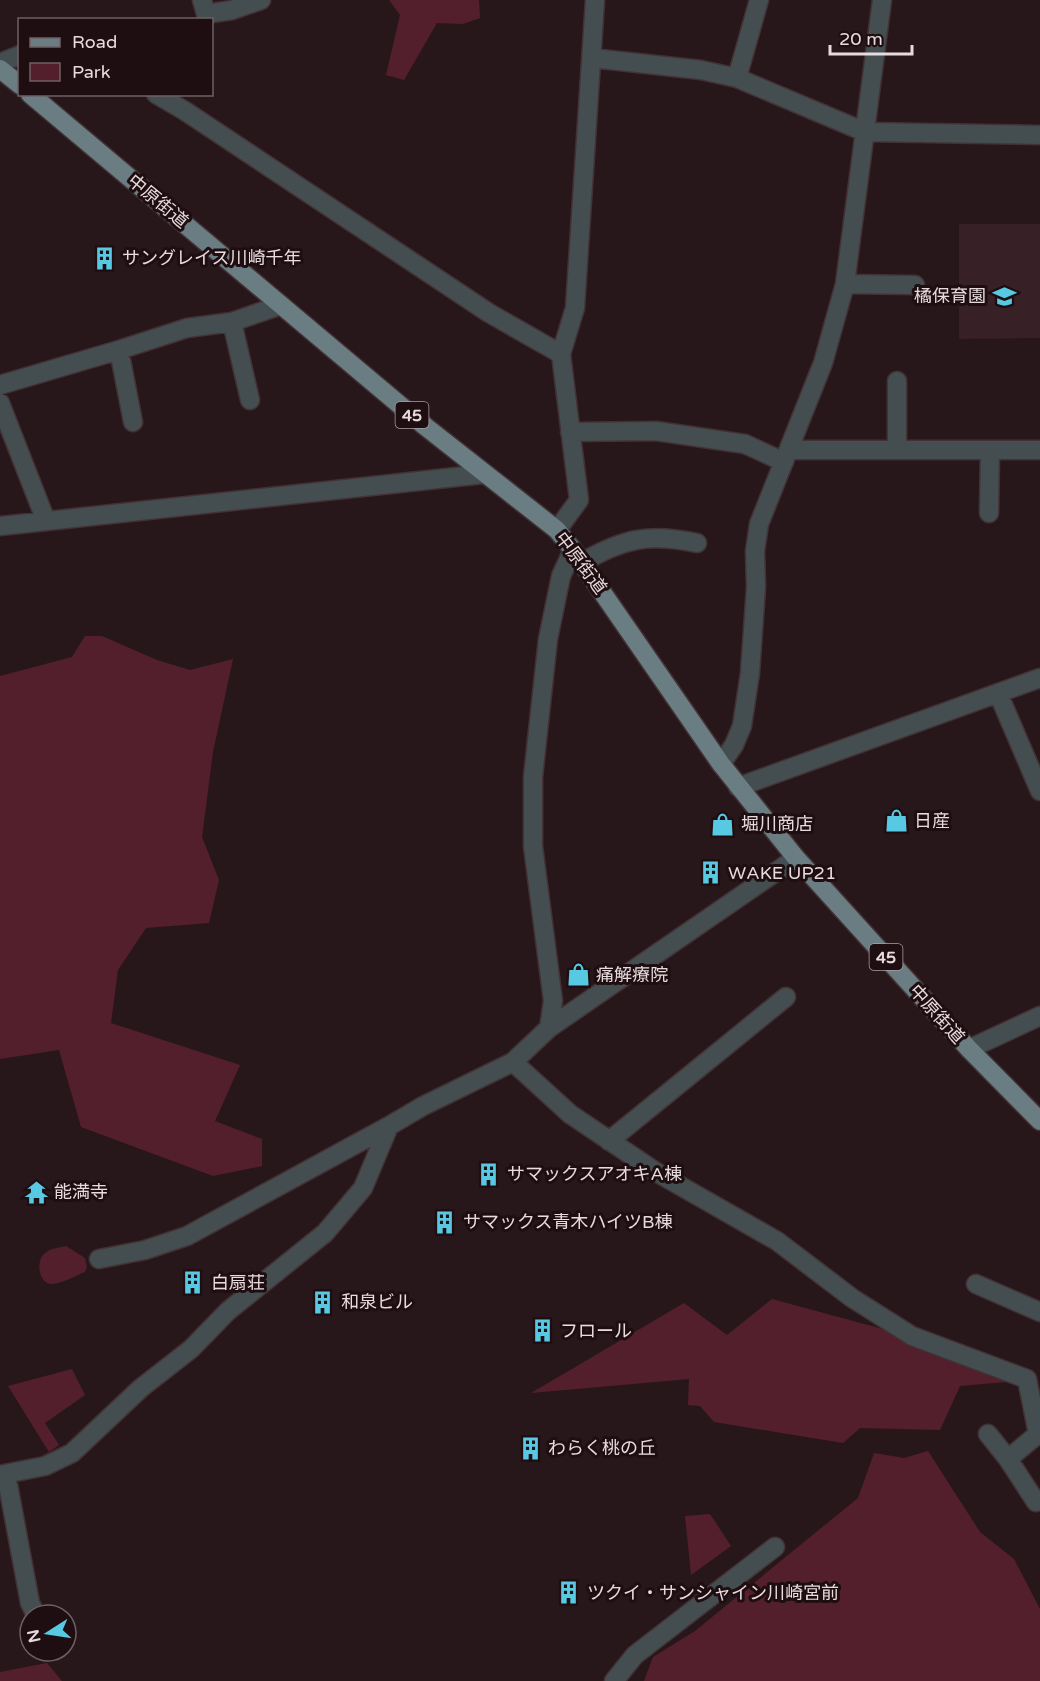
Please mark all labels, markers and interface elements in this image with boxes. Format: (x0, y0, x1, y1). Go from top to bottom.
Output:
legend (18, 18, 213, 96)
scale bar (830, 18, 912, 56)
text: 20 m (839, 28, 883, 50)
text: Road (72, 31, 117, 53)
text: Park (72, 61, 111, 83)
street label: 中原街道 (123, 169, 193, 233)
building icon: サングレイス川崎千年 (91, 245, 117, 271)
place label: サングレイス川崎千年 (122, 247, 301, 269)
school or university icon: 橘保育園 (991, 283, 1017, 309)
place label: 橘保育園 (914, 285, 986, 307)
road number: 45 (396, 402, 428, 428)
street label: 中原街道 (551, 528, 611, 598)
shop icon: 日産 (883, 808, 909, 834)
place label: 日産 (914, 810, 950, 832)
shop icon: 堀川商店 (710, 811, 736, 837)
place label: 堀川商店 (741, 813, 813, 835)
building icon: WAKE UP21 (697, 860, 723, 886)
place label: WAKE UP21 (728, 862, 836, 884)
road number: 45 (870, 944, 902, 970)
shop icon: 痛解療院 (565, 962, 591, 988)
place label: 痛解療院 (596, 964, 668, 986)
street label: 中原街道 (905, 980, 969, 1048)
building icon: サマックスアオキA棟 (476, 1161, 502, 1187)
place label: サマックスアオキA棟 (507, 1163, 682, 1185)
temple icon: 能満寺 (23, 1179, 49, 1205)
place label: 能満寺 (54, 1181, 108, 1203)
building icon: サマックス青木ハイツB棟 (432, 1209, 458, 1235)
place label: サマックス青木ハイツB棟 (463, 1211, 673, 1233)
building icon: 白扇荘 (180, 1270, 206, 1296)
place label: 白扇荘 (211, 1272, 265, 1294)
building icon: 和泉ビル (310, 1289, 336, 1315)
place label: 和泉ビル (341, 1291, 413, 1313)
building icon: フロール (529, 1318, 555, 1344)
place label: フロール (560, 1320, 632, 1342)
building icon: わらく桃の丘 (517, 1435, 543, 1461)
place label: わらく桃の丘 (548, 1437, 656, 1459)
building icon: ツクイ・サンシャイン川崎宮前 (556, 1580, 582, 1606)
place label: ツクイ・サンシャイン川崎宮前 (587, 1582, 839, 1604)
north arrow (18, 1603, 78, 1663)
text: N (23, 1628, 45, 1644)

